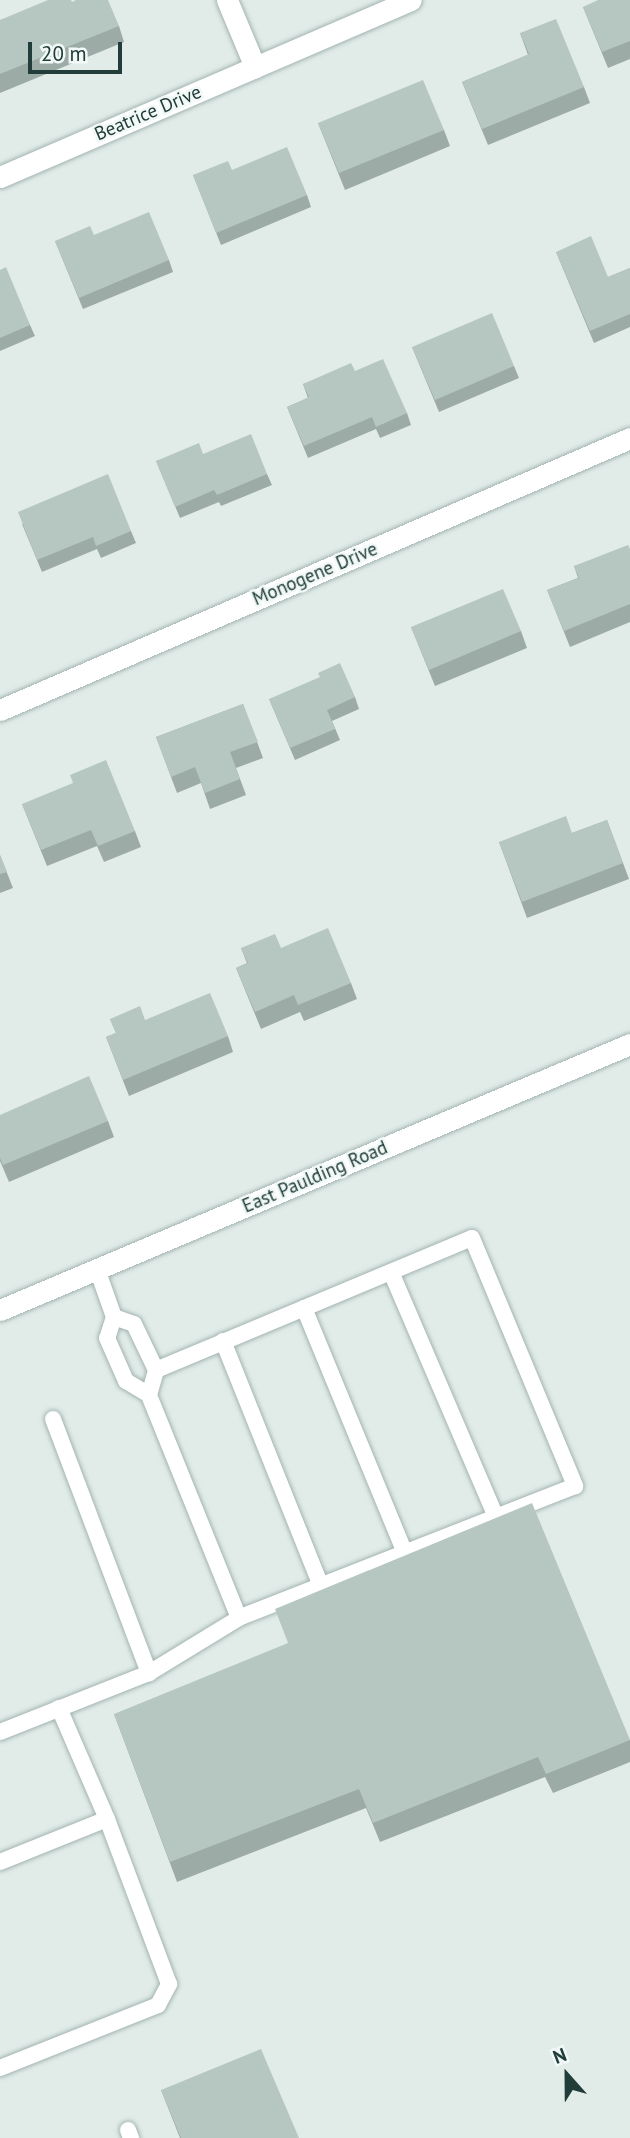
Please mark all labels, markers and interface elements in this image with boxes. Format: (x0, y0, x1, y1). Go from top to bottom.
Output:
scale bar (32, 28, 126, 72)
text: 20 m (41, 40, 87, 67)
street label: Beatrice Drive (91, 80, 205, 146)
street label: Monogene Drive (249, 537, 381, 611)
street label: East Paulding Road (239, 1136, 391, 1218)
north arrow (532, 2040, 602, 2110)
text: N (549, 2042, 570, 2069)

